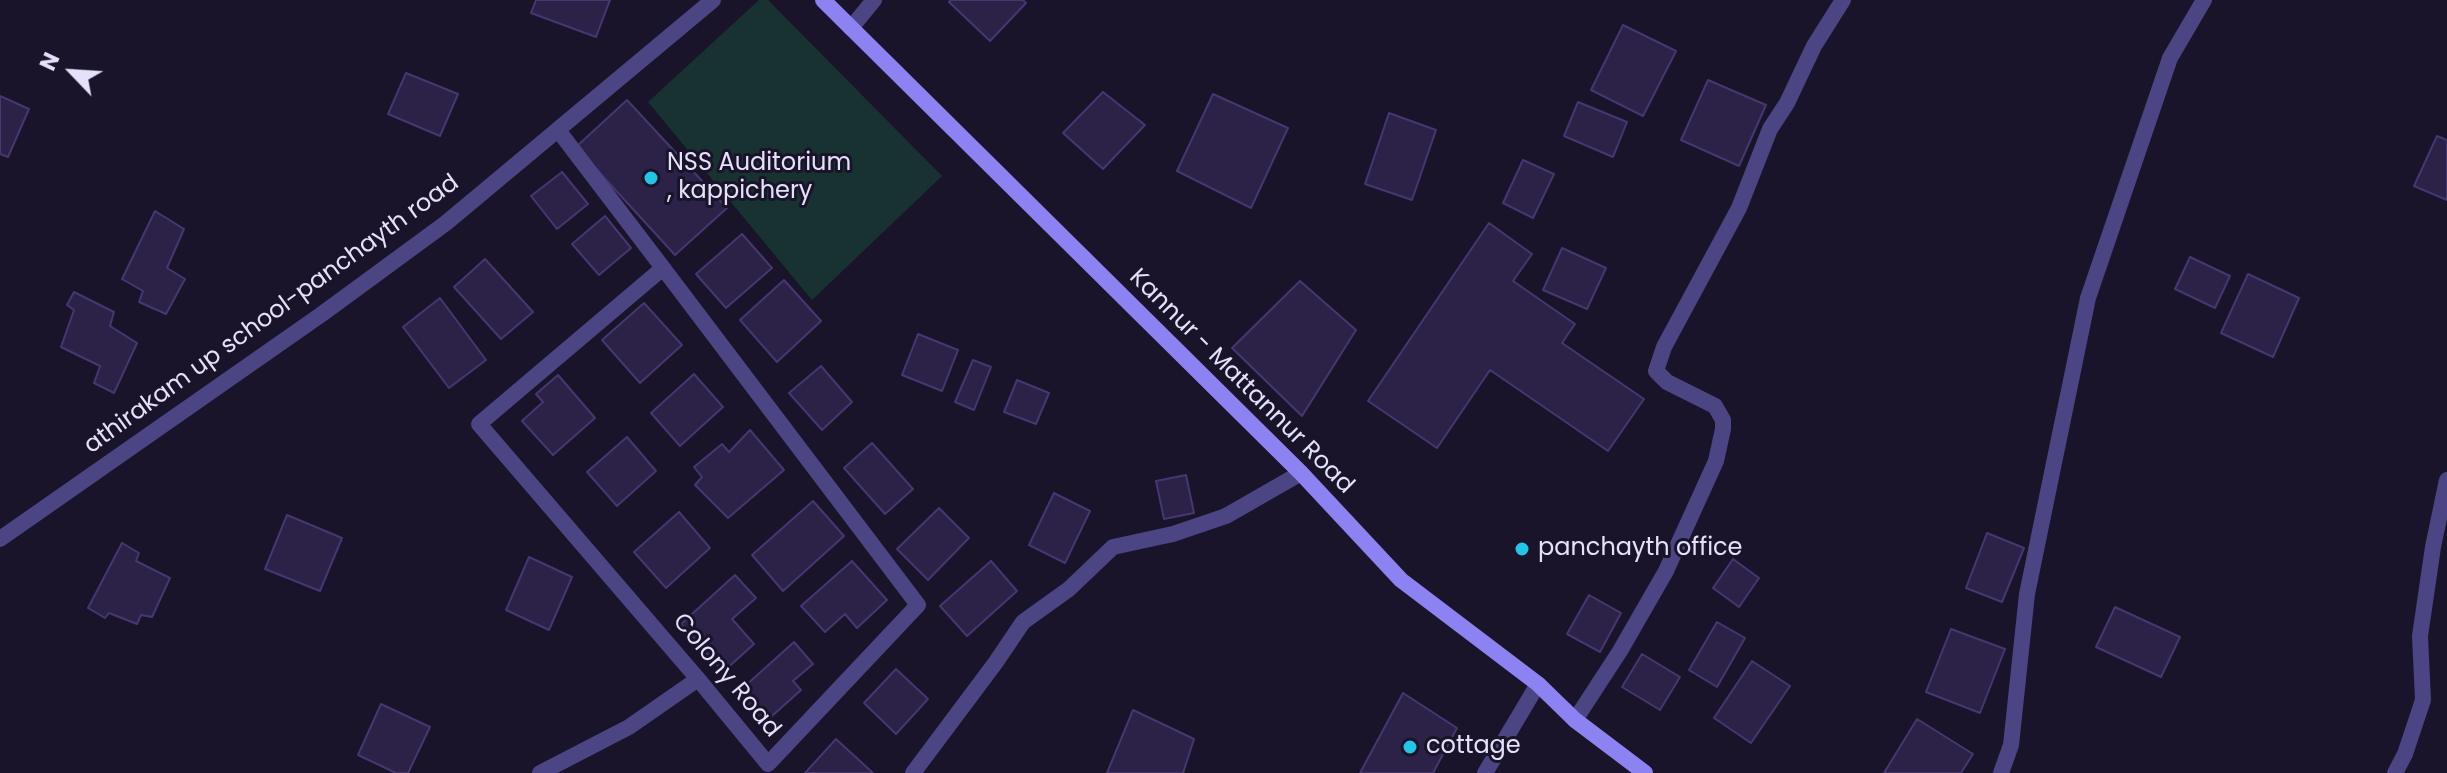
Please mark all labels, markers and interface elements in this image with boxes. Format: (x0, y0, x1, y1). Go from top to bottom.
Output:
north arrow (32, 32, 112, 112)
text: N (32, 48, 67, 76)
place label: NSS Auditorium , kappichery (667, 150, 851, 206)
street label: athirakam up school-panchayth road (79, 169, 465, 461)
marker: NSS Auditorium , kappichery (642, 169, 660, 187)
street label: Kannur - Mattannur Road (1123, 264, 1359, 500)
place label: panchayth office (1538, 535, 1742, 563)
marker: panchayth office (1513, 540, 1531, 558)
street label: Colony Road (666, 608, 786, 744)
place label: cottage (1426, 733, 1521, 761)
marker: cottage (1401, 738, 1419, 756)

